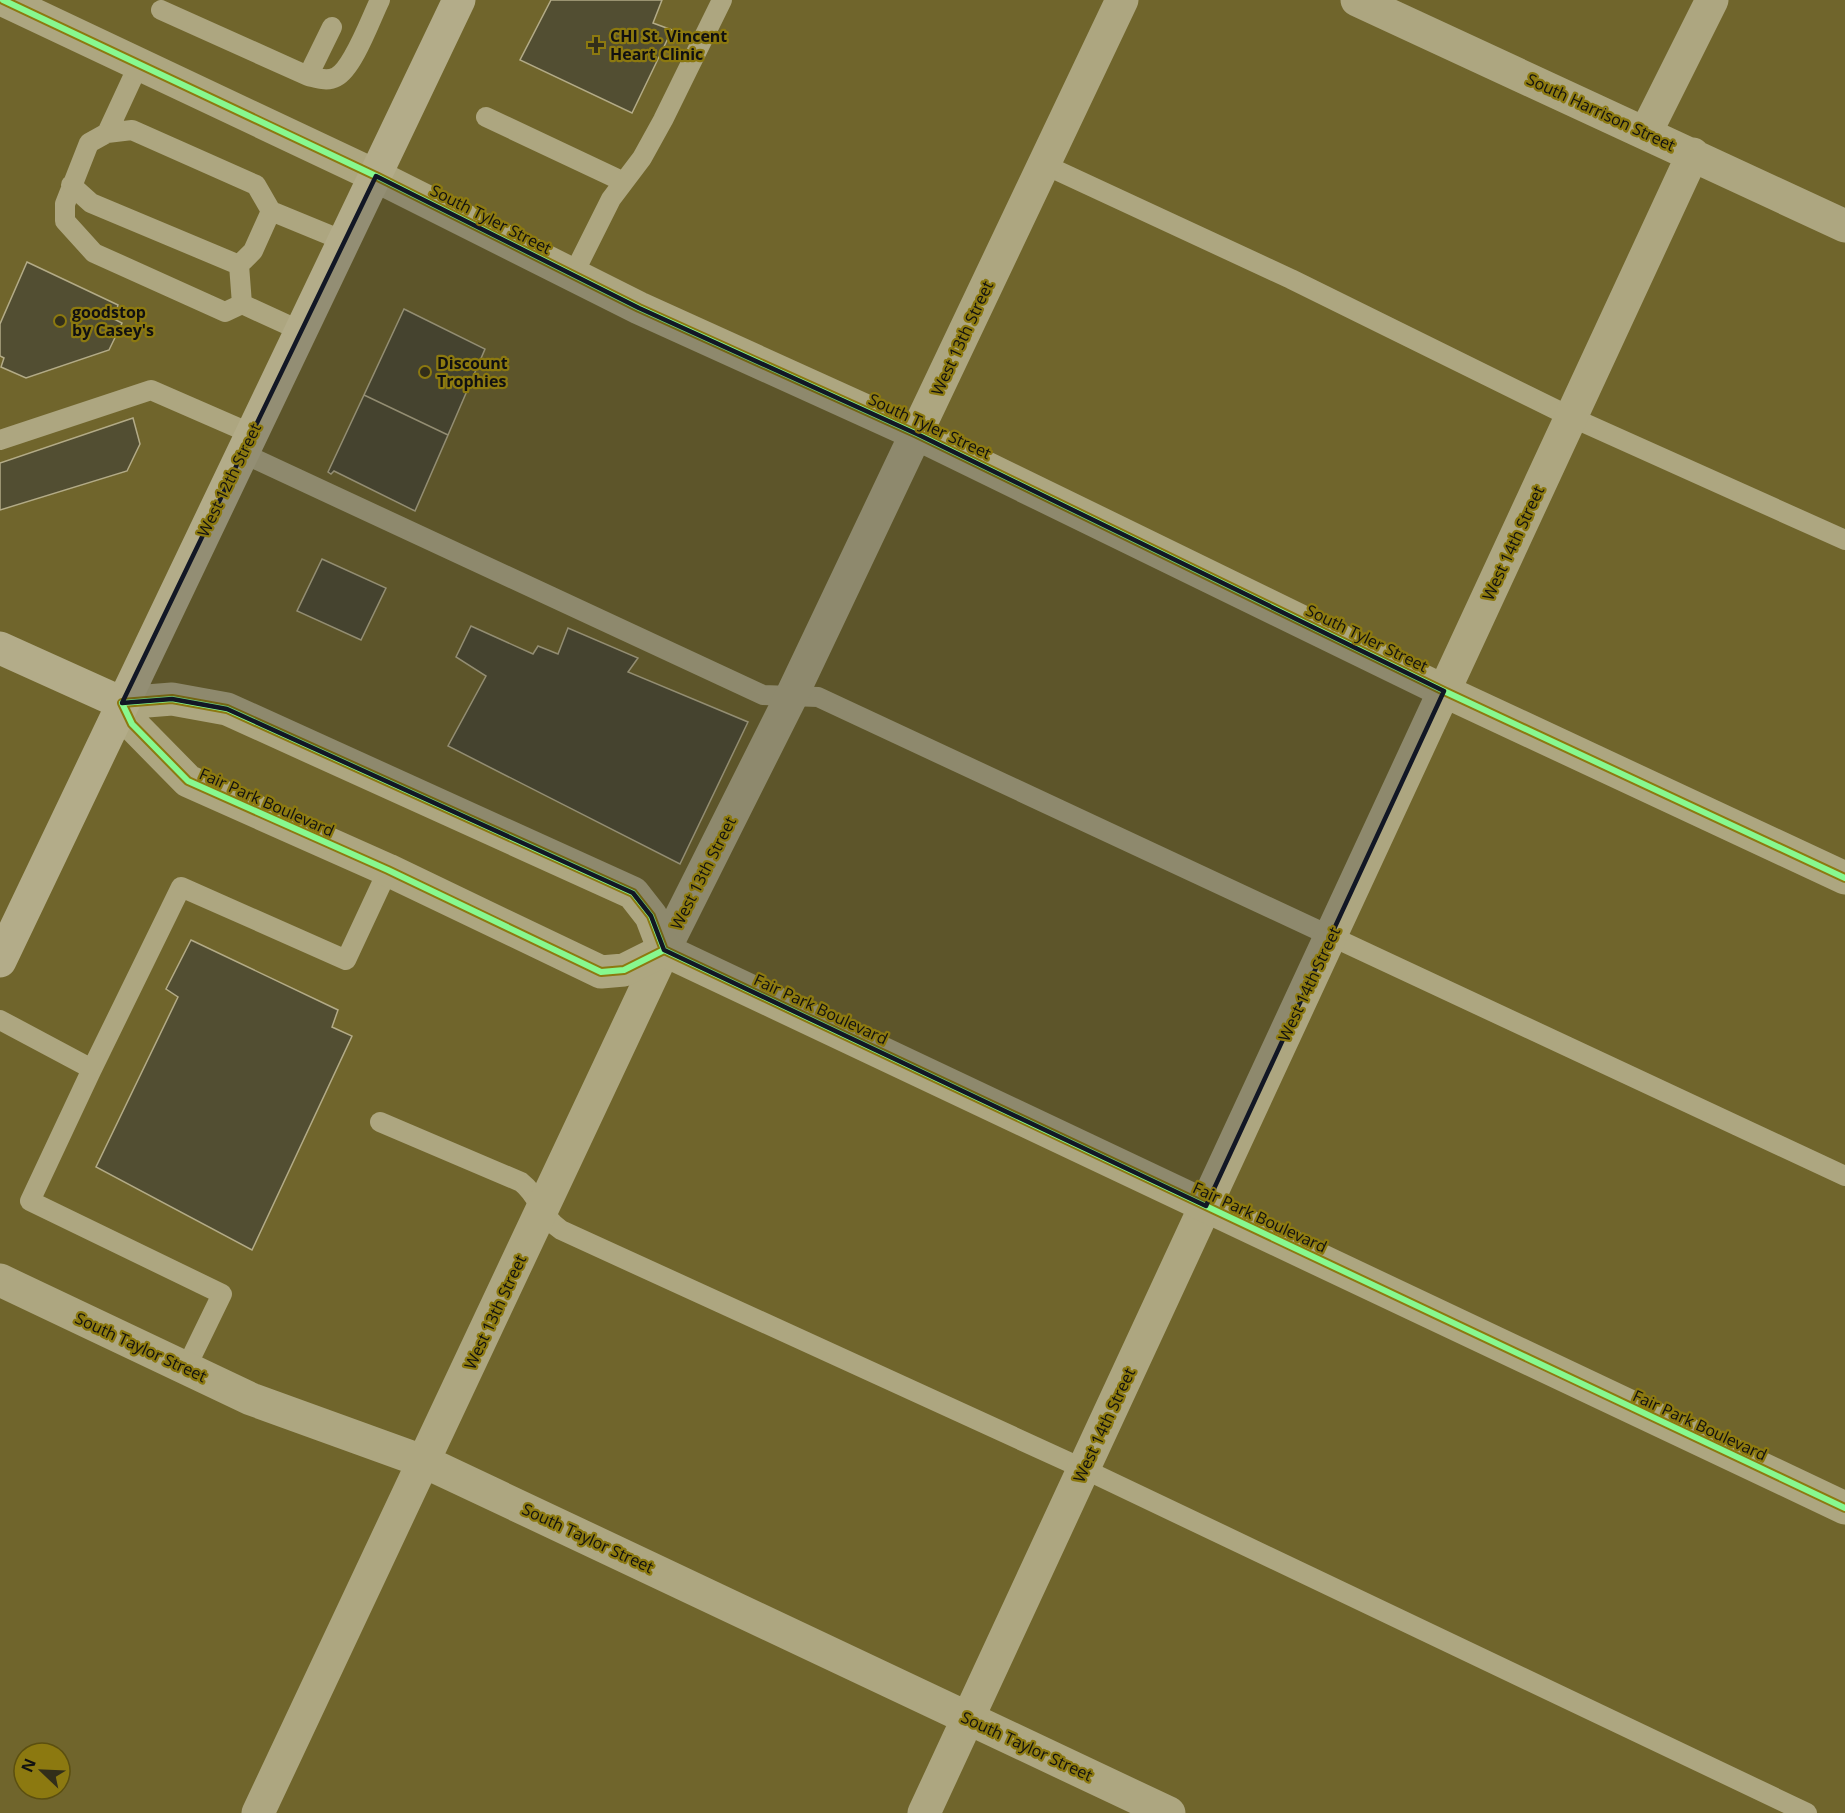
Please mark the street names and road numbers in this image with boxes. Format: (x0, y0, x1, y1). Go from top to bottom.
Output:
street label: South Harrison Street (1523, 68, 1679, 156)
street label: South Tyler Street (427, 179, 556, 259)
street label: West 13th Street (926, 277, 998, 399)
street label: South Tyler Street (865, 388, 995, 464)
street label: West 12th Street (192, 419, 266, 541)
street label: West 14th Street (1477, 482, 1549, 604)
street label: South Tyler Street (1302, 599, 1432, 677)
street label: Fair Park Boulevard (196, 762, 338, 842)
street label: West 13th Street (665, 813, 741, 933)
street label: West 14th Street (1273, 923, 1345, 1045)
street label: Fair Park Boulevard (750, 968, 892, 1050)
street label: Fair Park Boulevard (1189, 1176, 1331, 1258)
street label: West 13th Street (459, 1251, 531, 1373)
street label: South Taylor Street (72, 1307, 211, 1387)
street label: West 14th Street (1068, 1364, 1140, 1486)
street label: Fair Park Boulevard (1629, 1384, 1771, 1466)
street label: South Taylor Street (519, 1498, 658, 1578)
street label: South Taylor Street (958, 1706, 1097, 1786)

